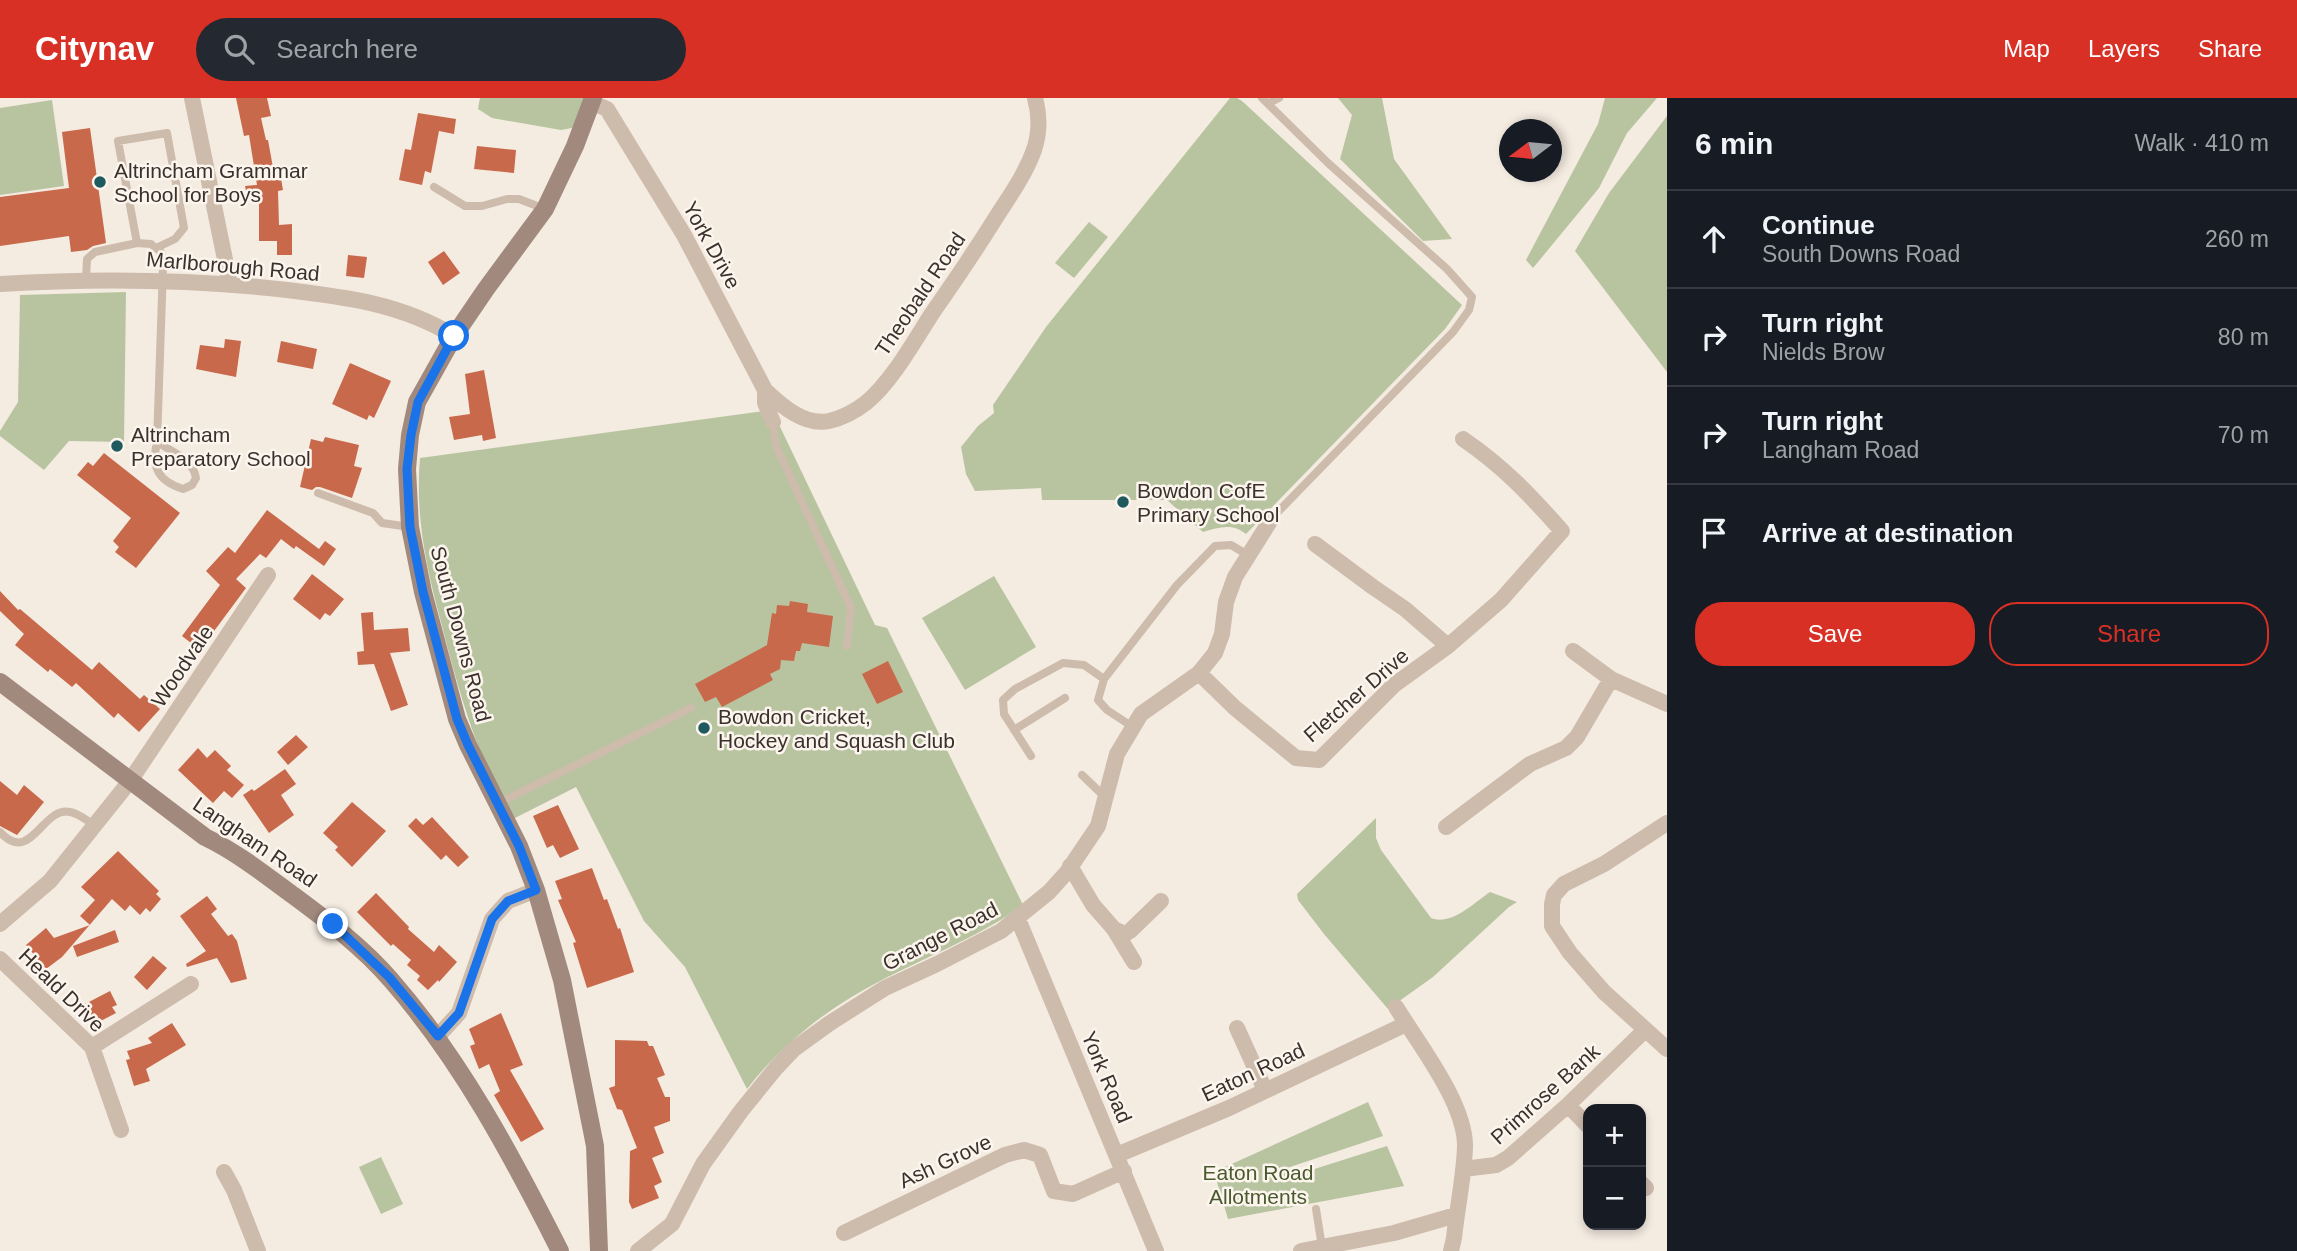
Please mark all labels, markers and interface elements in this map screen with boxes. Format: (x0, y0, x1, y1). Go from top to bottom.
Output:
search box (196, 18, 686, 81)
text: Citynav (35, 30, 154, 67)
icon: search (220, 30, 258, 68)
text: Search here (276, 34, 418, 64)
text: Map (2003, 35, 2050, 62)
text: Layers (2088, 35, 2160, 62)
text: Share (2198, 35, 2262, 62)
north arrow (1499, 119, 1562, 182)
text: 6 min (1695, 127, 1773, 160)
text: Walk · 410 m (2134, 130, 2269, 156)
place label: Altrincham Grammar School for Boys (114, 159, 308, 206)
marker: Altrincham Grammar School for Boys (92, 174, 108, 190)
street label: York Drive (679, 197, 745, 293)
text: Continue (1762, 210, 1875, 240)
icon: ahead (1695, 220, 1733, 258)
text: 260 m (2205, 226, 2269, 252)
street label: Theobald Road (870, 228, 970, 360)
text: South Downs Road (1762, 241, 1960, 267)
street label: Marlborough Road (145, 247, 321, 285)
text: Turn right (1762, 308, 1883, 338)
icon: right (1695, 318, 1733, 356)
route start (438, 320, 469, 351)
text: 80 m (2218, 324, 2269, 350)
text: Nields Brow (1762, 339, 1885, 365)
text: Turn right (1762, 406, 1883, 436)
icon: right (1695, 416, 1733, 454)
text: 70 m (2218, 422, 2269, 448)
place label: Altrincham Preparatory School (131, 423, 311, 470)
text: Langham Road (1762, 437, 1919, 463)
marker: Altrincham Preparatory School (109, 438, 125, 454)
place label: Bowdon CofE Primary School (1137, 479, 1279, 526)
marker: Bowdon CofE Primary School (1115, 494, 1131, 510)
icon: arrive (1695, 514, 1733, 552)
text: Arrive at destination (1762, 518, 2013, 548)
street label: South Downs Road (426, 544, 496, 724)
button: Save (1695, 602, 1975, 666)
button: Share (1989, 602, 2269, 666)
street label: Woodvale (146, 621, 218, 711)
street label: Fletcher Drive (1299, 643, 1413, 747)
place label: Bowdon Cricket, Hockey and Squash Club (718, 705, 955, 752)
marker: Bowdon Cricket, Hockey and Squash Club (696, 720, 712, 736)
street label: Langham Road (189, 792, 321, 892)
street label: Grange Road (879, 897, 1001, 975)
route end (317, 908, 348, 939)
street label: Heald Drive (15, 944, 109, 1036)
street label: York Road (1077, 1028, 1137, 1126)
street label: Eaton Road (1198, 1038, 1308, 1106)
street label: Primrose Bank (1486, 1039, 1604, 1149)
map controls (1583, 1104, 1646, 1230)
button: + (1583, 1104, 1646, 1167)
street label: Ash Grove (895, 1130, 995, 1192)
park label: Eaton Road Allotments (1203, 1161, 1313, 1208)
button: − (1583, 1167, 1646, 1230)

